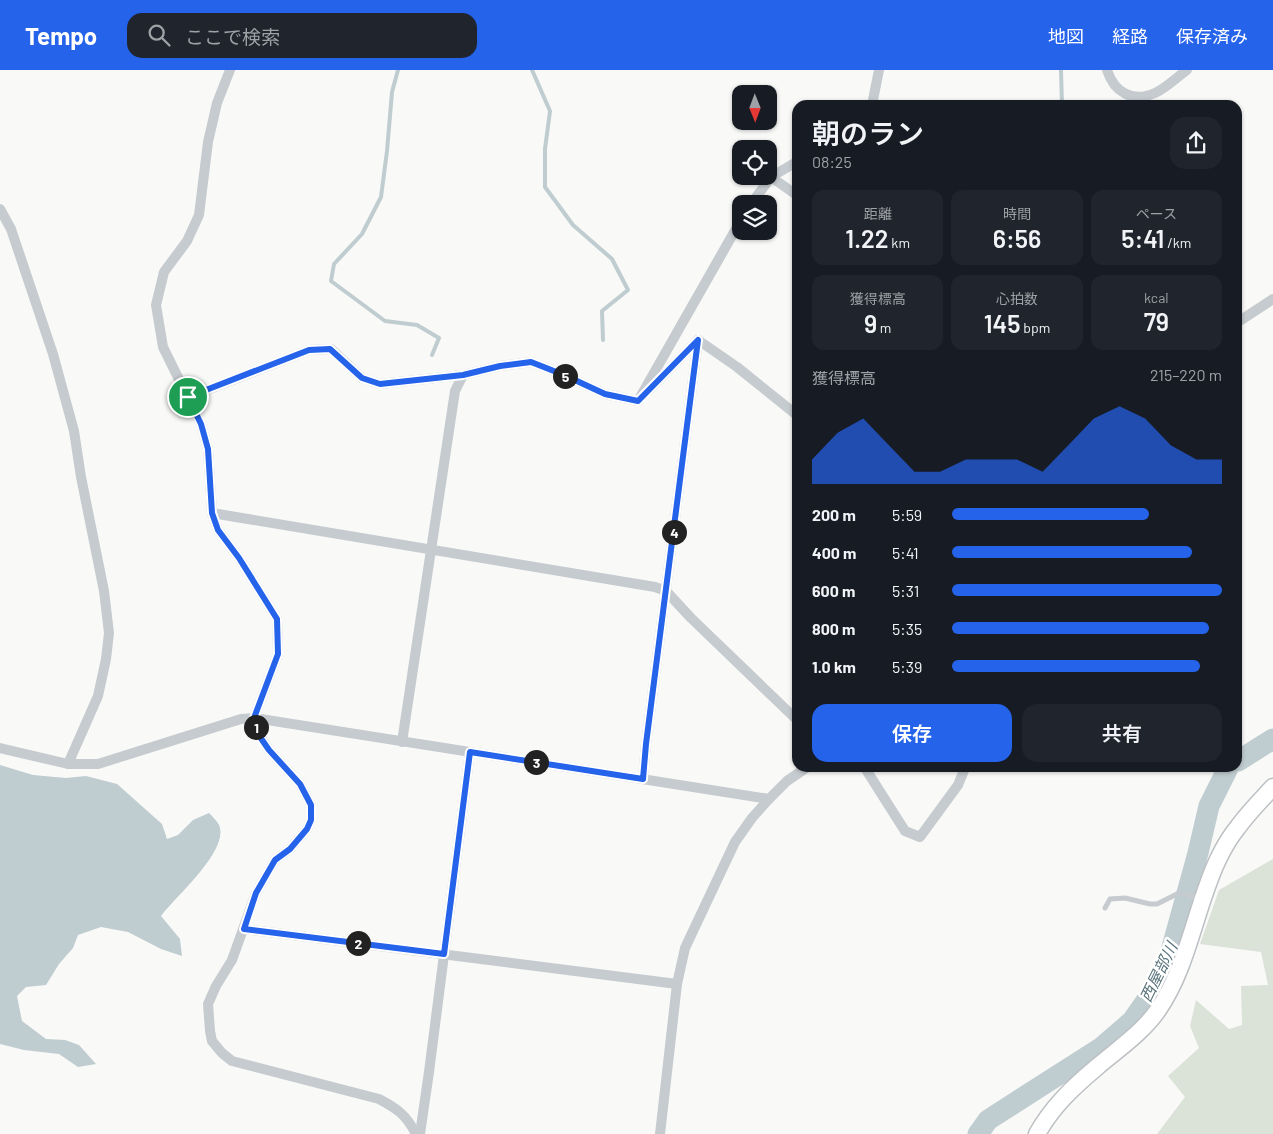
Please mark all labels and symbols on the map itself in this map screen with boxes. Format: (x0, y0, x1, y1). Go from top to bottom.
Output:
north arrow (732, 85, 778, 130)
pin: 5 (552, 364, 578, 388)
pin (167, 376, 209, 418)
pin: 4 (662, 520, 686, 544)
pin: 1 (244, 714, 268, 740)
pin: 3 (524, 750, 548, 774)
pin: 2 (346, 930, 370, 956)
water label: 西屋部川 (1135, 937, 1181, 1005)

